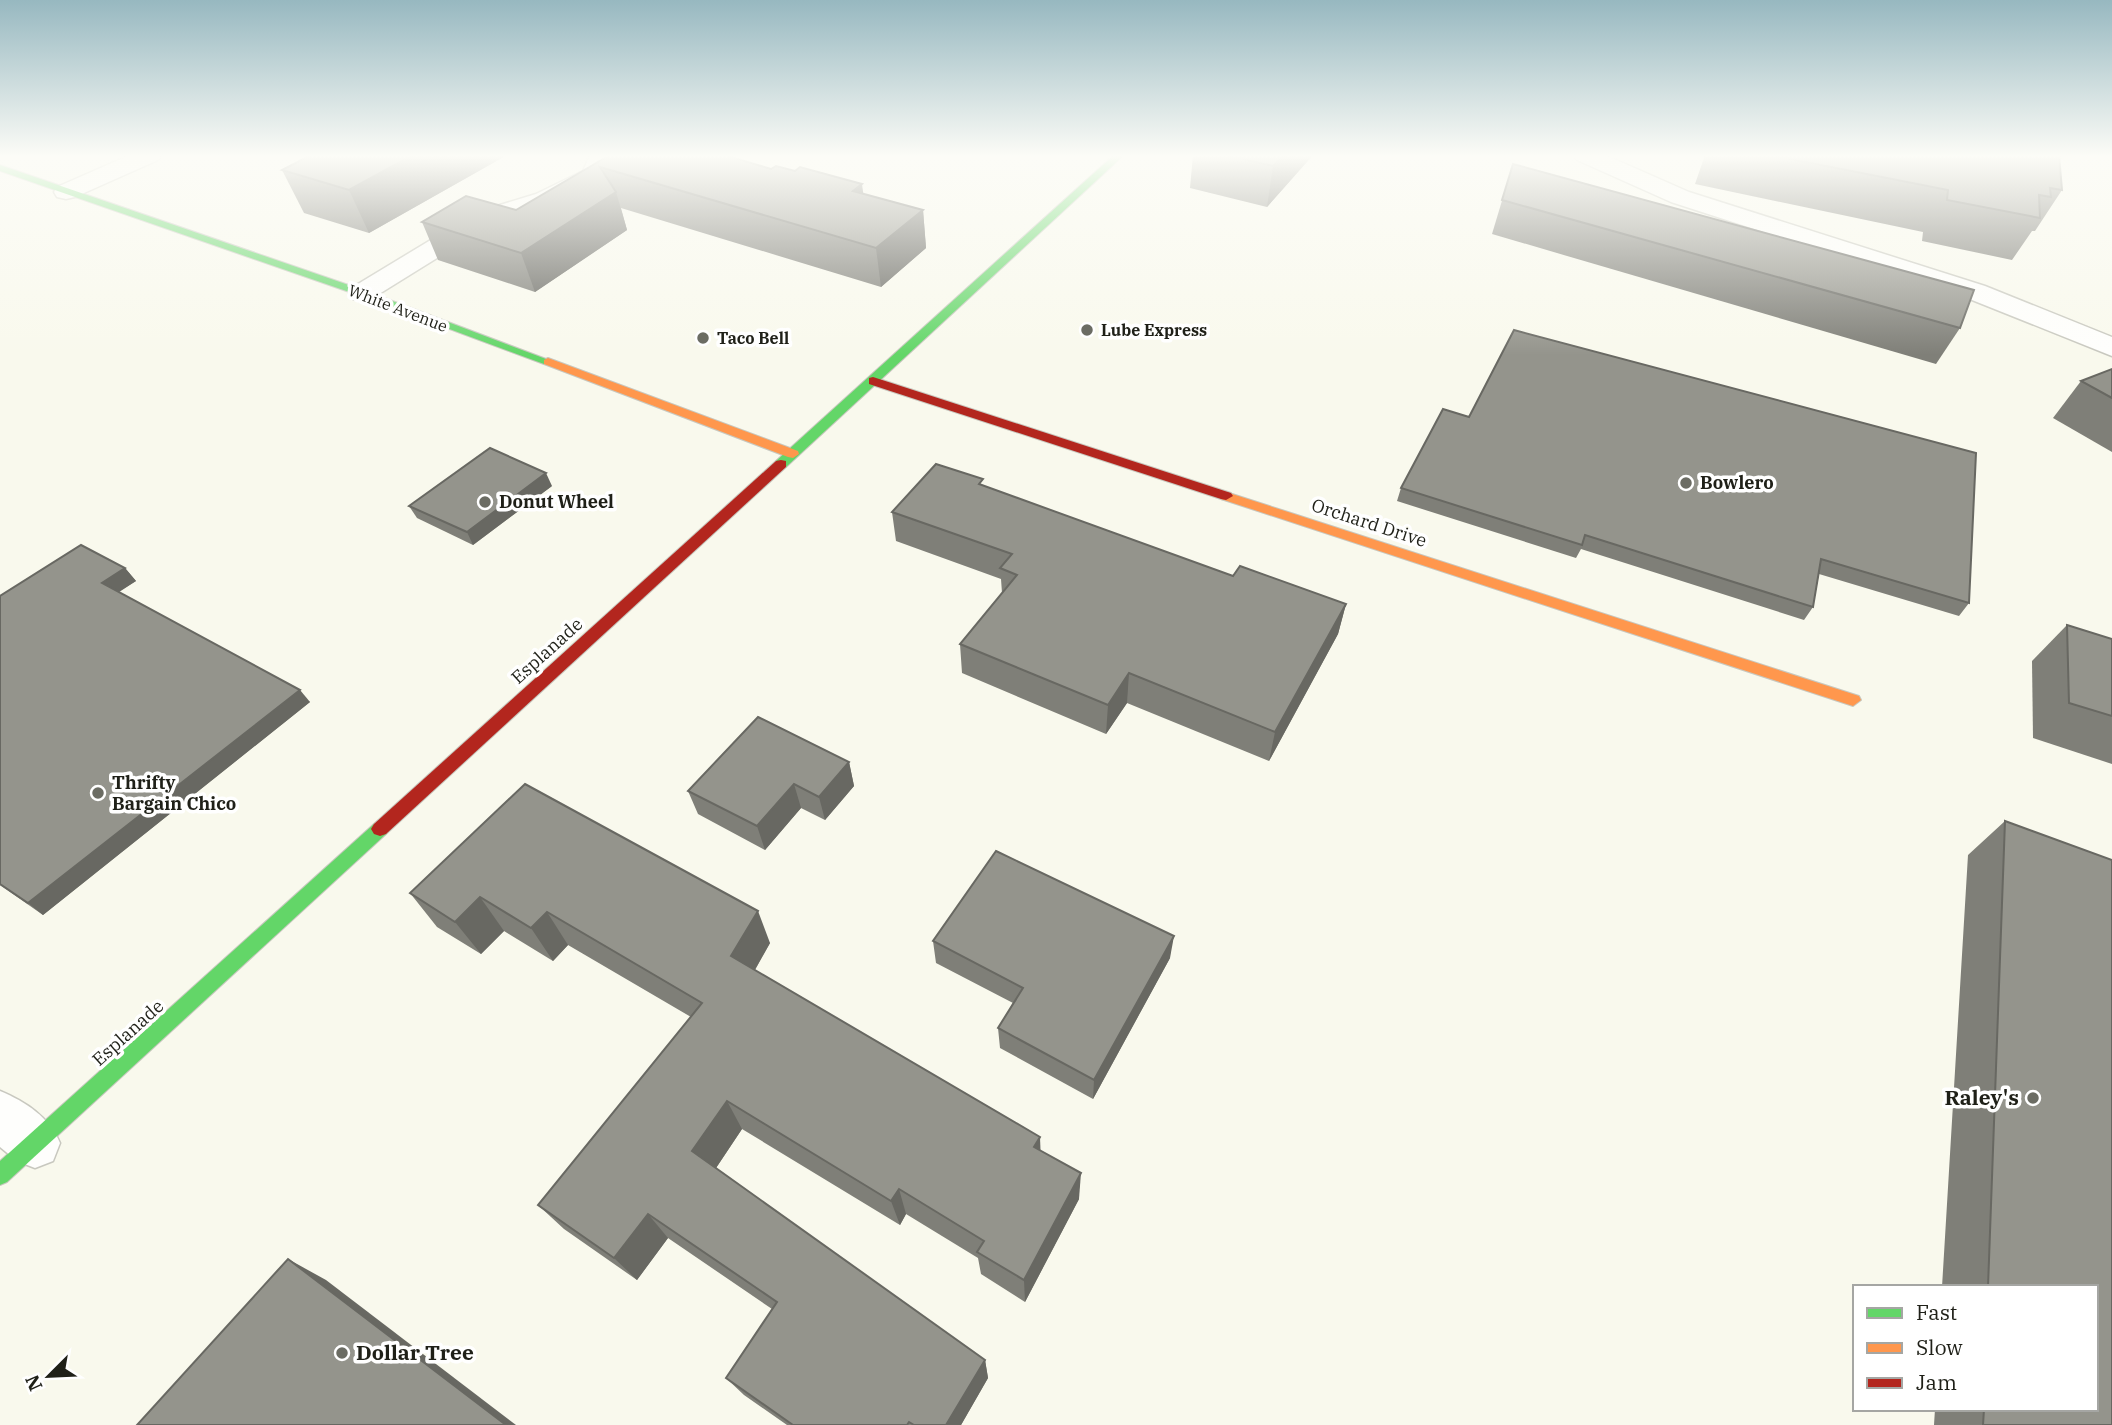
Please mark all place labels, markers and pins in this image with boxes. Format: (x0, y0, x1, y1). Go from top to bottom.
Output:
place label: Lube Express (1101, 320, 1207, 340)
marker: Lube Express (1079, 322, 1095, 338)
place label: Taco Bell (717, 328, 789, 348)
marker: Taco Bell (695, 330, 711, 346)
place label: Bowlero (1700, 471, 1774, 494)
marker: Bowlero (1678, 475, 1694, 491)
place label: Donut Wheel (499, 490, 614, 513)
marker: Donut Wheel (477, 494, 493, 510)
place label: Thrifty Bargain Chico (112, 771, 236, 815)
marker: Thrifty Bargain Chico (90, 785, 106, 801)
place label: Raley's (1944, 1083, 2019, 1111)
marker: Raley's (2025, 1090, 2041, 1106)
place label: Dollar Tree (356, 1338, 474, 1366)
marker: Dollar Tree (334, 1345, 350, 1361)

